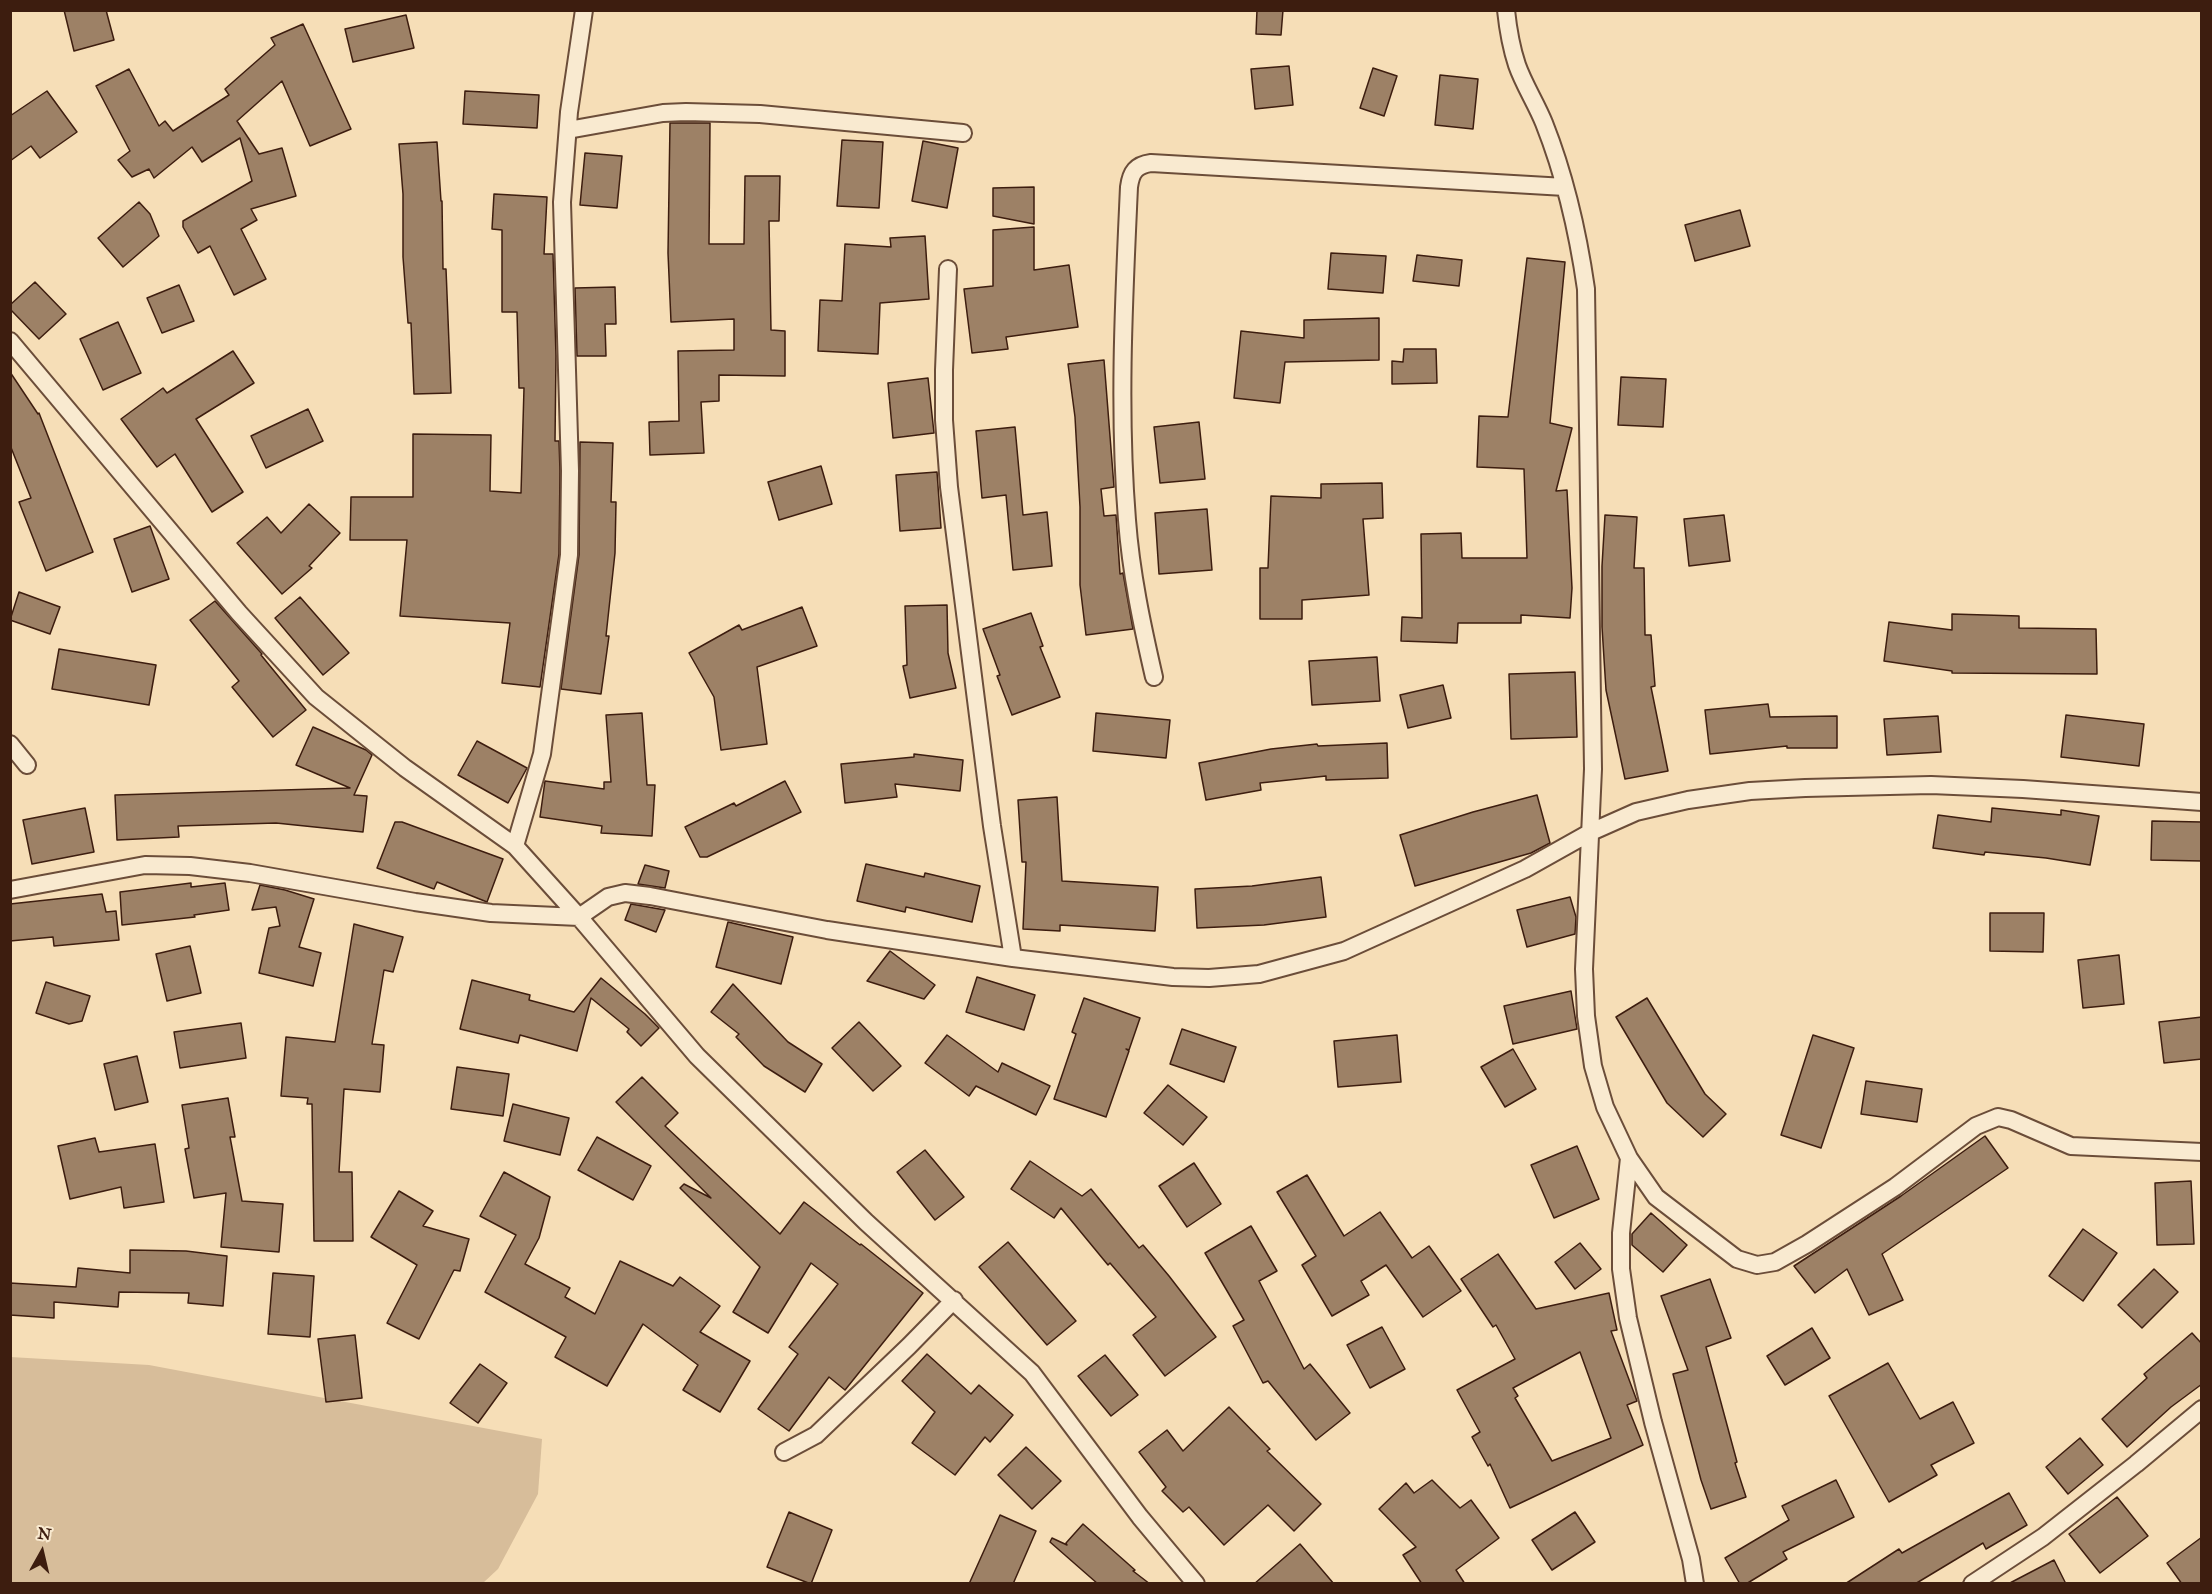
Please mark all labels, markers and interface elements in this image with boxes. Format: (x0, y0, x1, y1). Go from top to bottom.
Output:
north arrow (12, 1522, 72, 1582)
text: N (37, 1523, 53, 1544)

